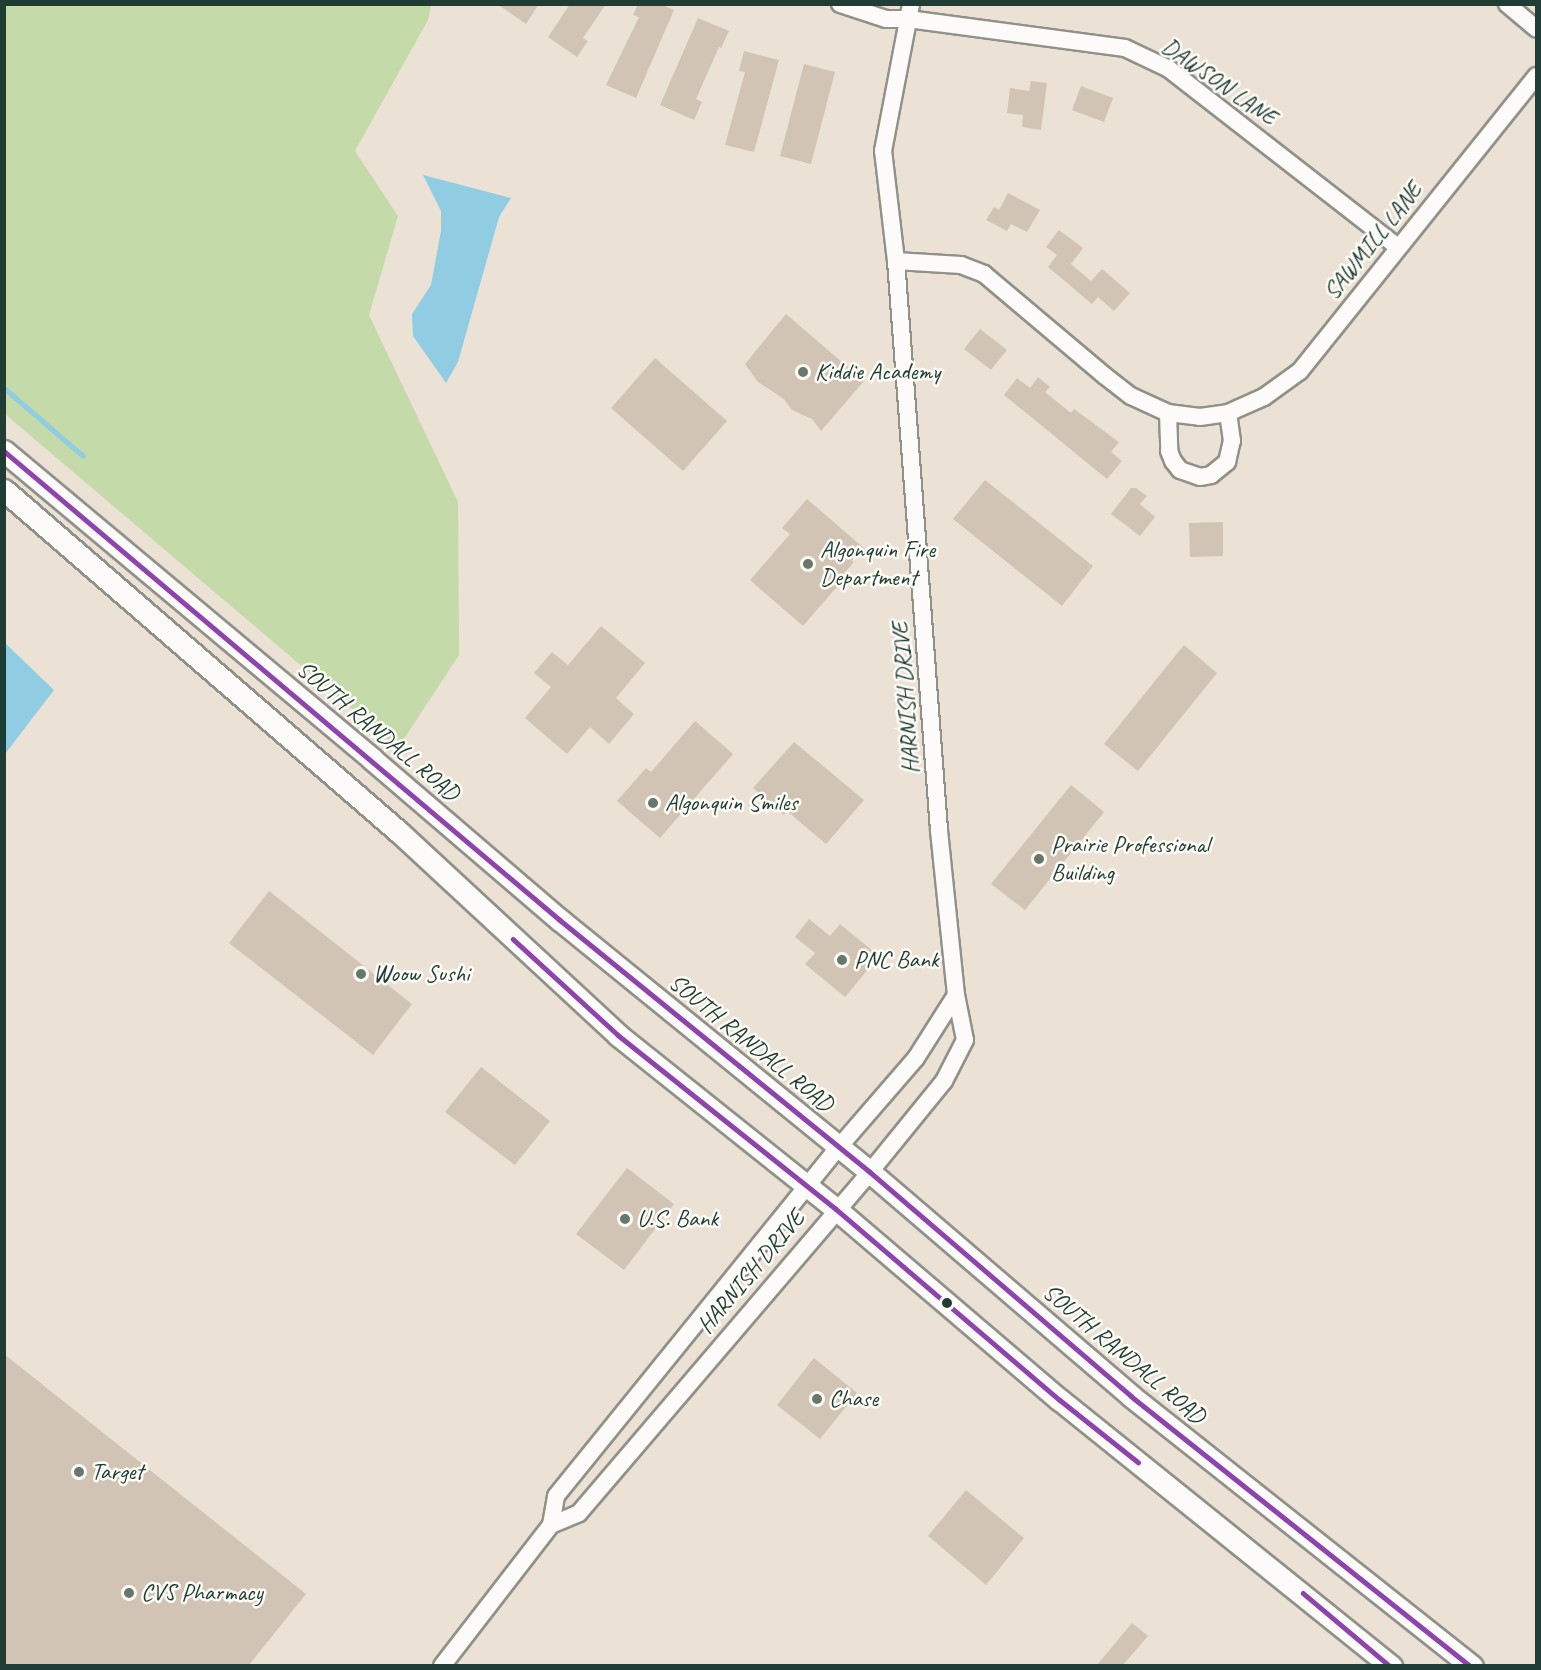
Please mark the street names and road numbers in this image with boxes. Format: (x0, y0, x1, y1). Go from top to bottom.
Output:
street label: DAWSON LANE (1156, 32, 1282, 132)
street label: SAWMILL LANE (1317, 177, 1429, 305)
street label: HARNISH DRIVE (886, 622, 926, 774)
street label: SOUTH RANDALL ROAD (290, 654, 466, 808)
street label: SOUTH RANDALL ROAD (662, 967, 840, 1119)
street label: HARNISH DRIVE (691, 1205, 811, 1339)
street label: SOUTH RANDALL ROAD (1036, 1277, 1212, 1431)

